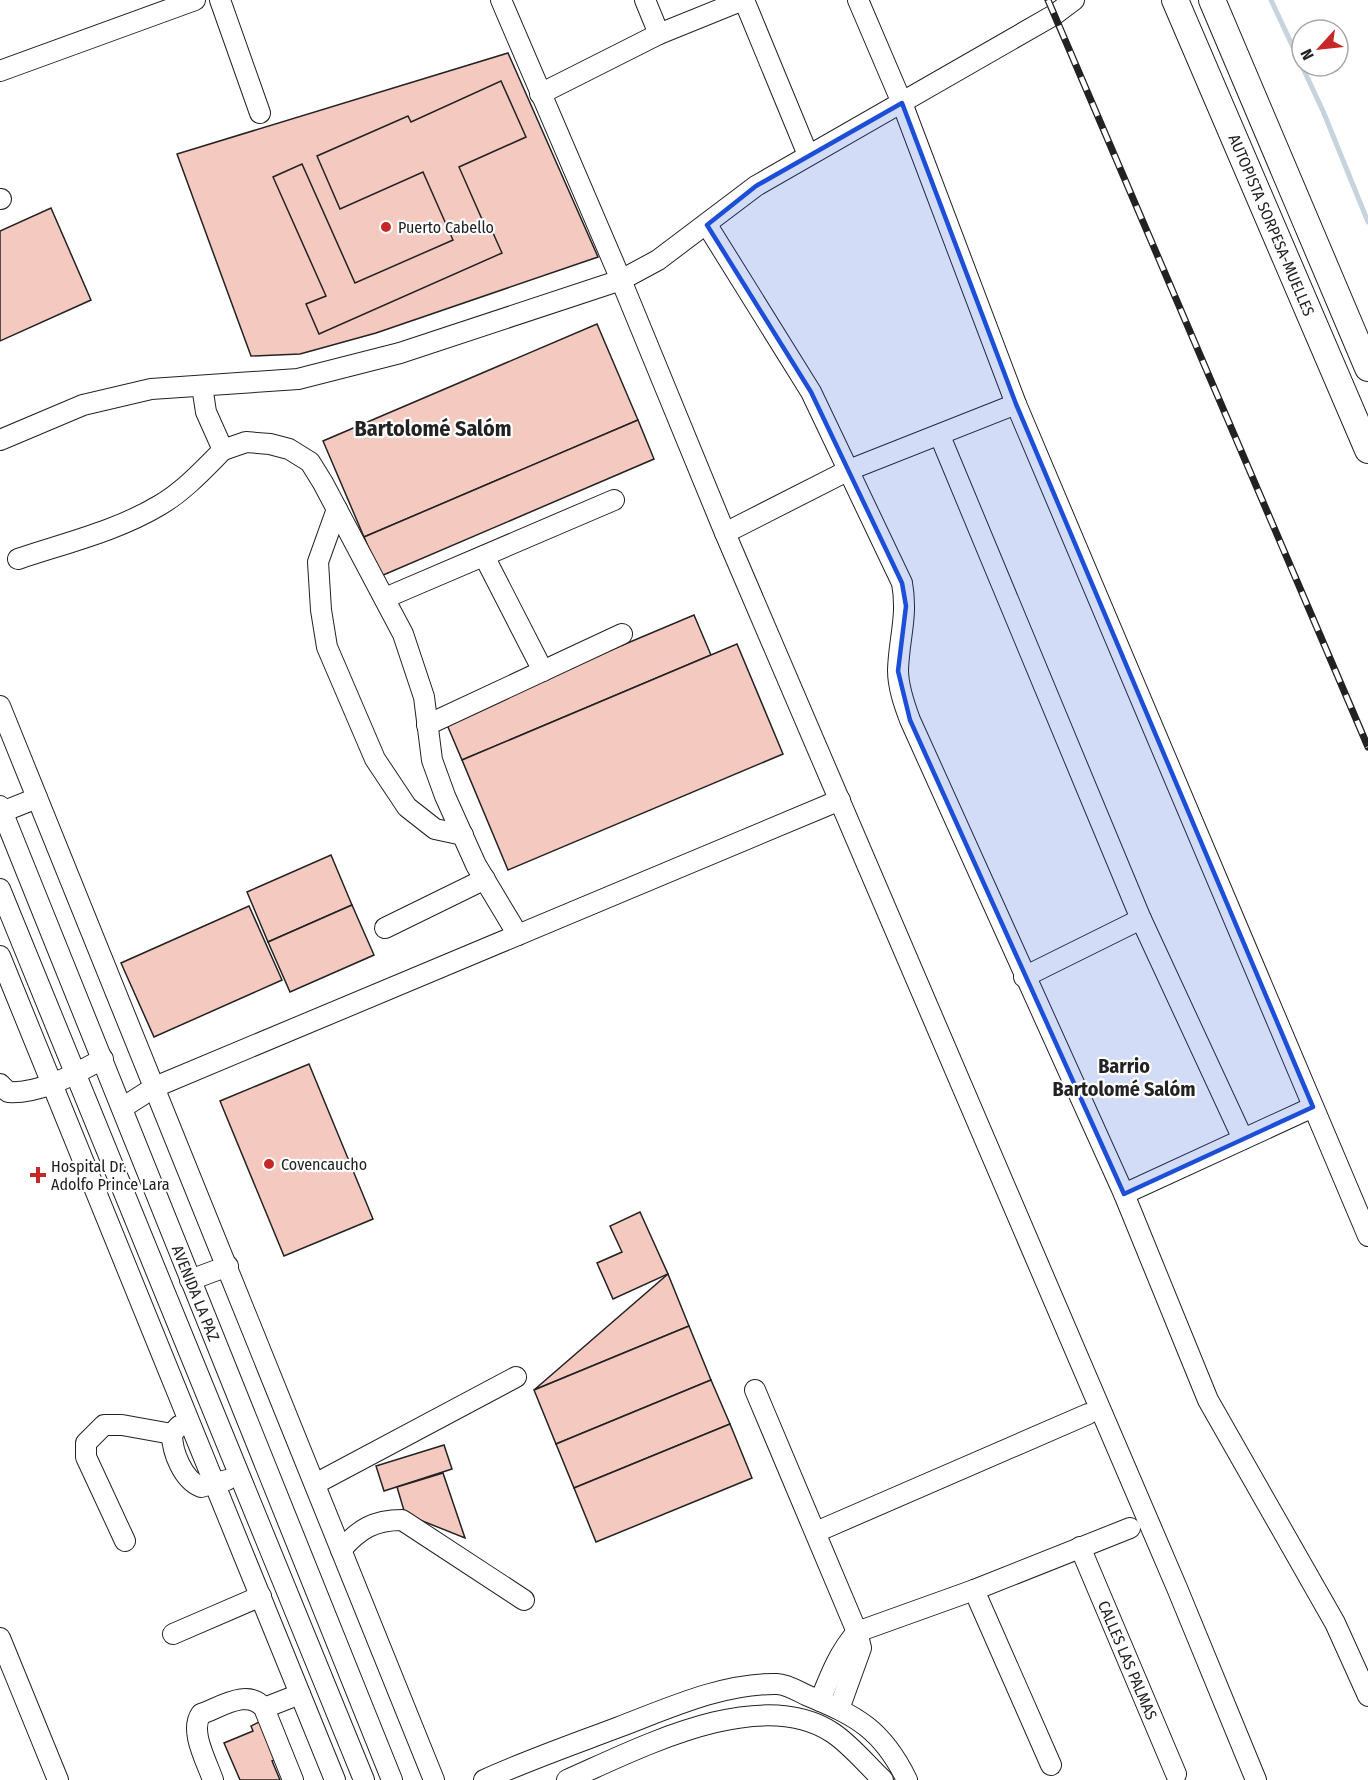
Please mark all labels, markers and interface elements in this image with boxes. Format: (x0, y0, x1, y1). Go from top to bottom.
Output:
north arrow (1290, 18, 1350, 78)
text: N (1296, 46, 1318, 63)
street label: AUTOPISTA SORPESA-MUELLES (1225, 131, 1319, 319)
place label: Puerto Cabello (398, 218, 494, 237)
marker: Puerto Cabello (379, 220, 393, 234)
district label: Bartolomé Salóm (354, 415, 512, 442)
district label: Barrio Bartolomé Salóm (1053, 1054, 1195, 1101)
place label: Covencaucho (281, 1155, 367, 1174)
place label: Hospital Dr. Adolfo Prince Lara (51, 1157, 170, 1194)
marker: Covencaucho (262, 1157, 276, 1171)
marker: Hospital Dr. Adolfo Prince Lara (29, 1166, 47, 1184)
street label: AVENIDA LA PAZ (168, 1242, 223, 1344)
street label: CALLES LAS PALMAS (1094, 1598, 1161, 1723)

